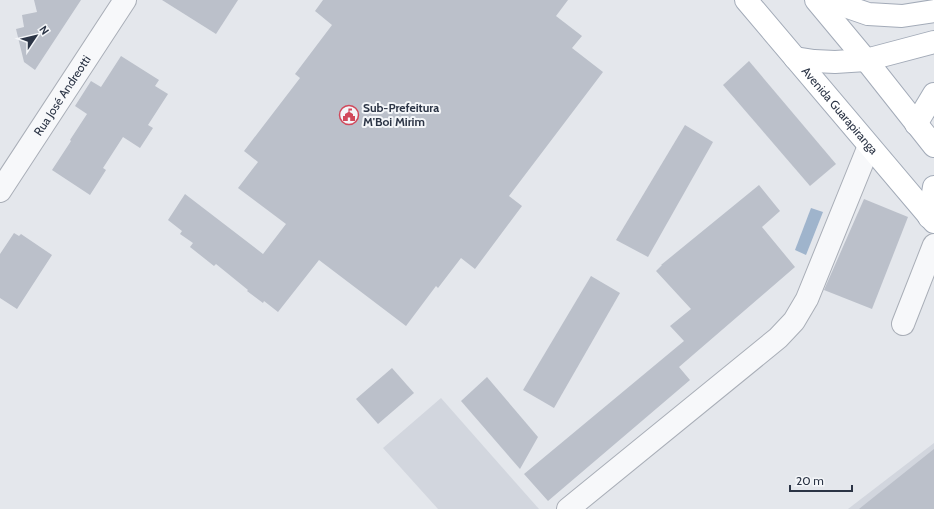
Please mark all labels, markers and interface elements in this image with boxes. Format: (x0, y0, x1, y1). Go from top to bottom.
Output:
north arrow (16, 16, 56, 56)
text: N (36, 23, 52, 37)
street label: Rua José Andreotti (30, 52, 94, 138)
street label: Avenida Guarapiranga (799, 63, 882, 157)
place label: Sub-Prefeitura M'Boi Mirim (363, 100, 439, 129)
public building icon: Sub-Prefeitura M'Boi Mirim (338, 104, 360, 126)
scale bar (790, 467, 852, 493)
text: 20 m (796, 473, 824, 488)

